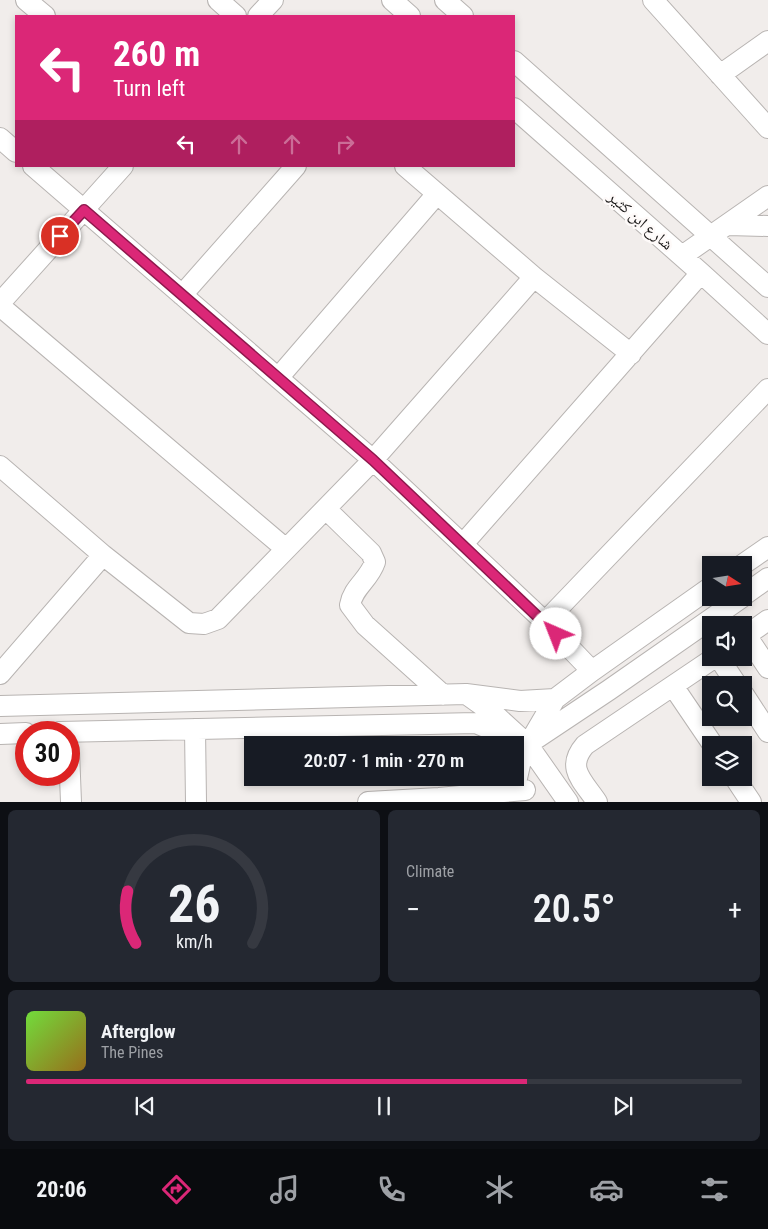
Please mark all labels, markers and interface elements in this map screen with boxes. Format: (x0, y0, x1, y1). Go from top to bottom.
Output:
text: 260 m (113, 34, 200, 75)
icon: left (30, 35, 95, 100)
text: Turn left (113, 76, 185, 101)
icon: left (172, 130, 200, 158)
icon: ahead (225, 130, 253, 158)
icon: ahead (278, 130, 306, 158)
icon: right (331, 130, 359, 158)
street label: شارع ابن كثير (603, 186, 677, 255)
pin (39, 215, 81, 257)
icon: arrive (46, 222, 74, 250)
north arrow (702, 556, 752, 606)
map controls (702, 556, 752, 786)
position arrow (529, 607, 581, 659)
button: sound (702, 616, 752, 666)
button: search (702, 676, 752, 726)
speed limit sign: 30 (15, 721, 80, 786)
button: layers (702, 736, 752, 786)
text: 20:07 · 1 min · 270 m (304, 749, 464, 772)
text: Climate (406, 862, 454, 881)
text: 26 (168, 874, 220, 935)
text: 20.5° (533, 887, 615, 931)
text: − (406, 893, 420, 926)
text: + (728, 893, 742, 926)
text: km/h (176, 931, 212, 952)
text: Afterglow (101, 1020, 175, 1043)
text: The Pines (101, 1043, 163, 1062)
icon: previous (131, 1092, 159, 1120)
icon: pause (370, 1092, 398, 1120)
icon: next (609, 1092, 637, 1120)
icon: directions (159, 1172, 194, 1207)
icon: music (267, 1172, 302, 1207)
icon: phone (374, 1172, 409, 1207)
icon: climate (482, 1172, 517, 1207)
icon: car (589, 1172, 624, 1207)
icon: filters (697, 1172, 732, 1207)
text: 20:06 (36, 1177, 87, 1202)

